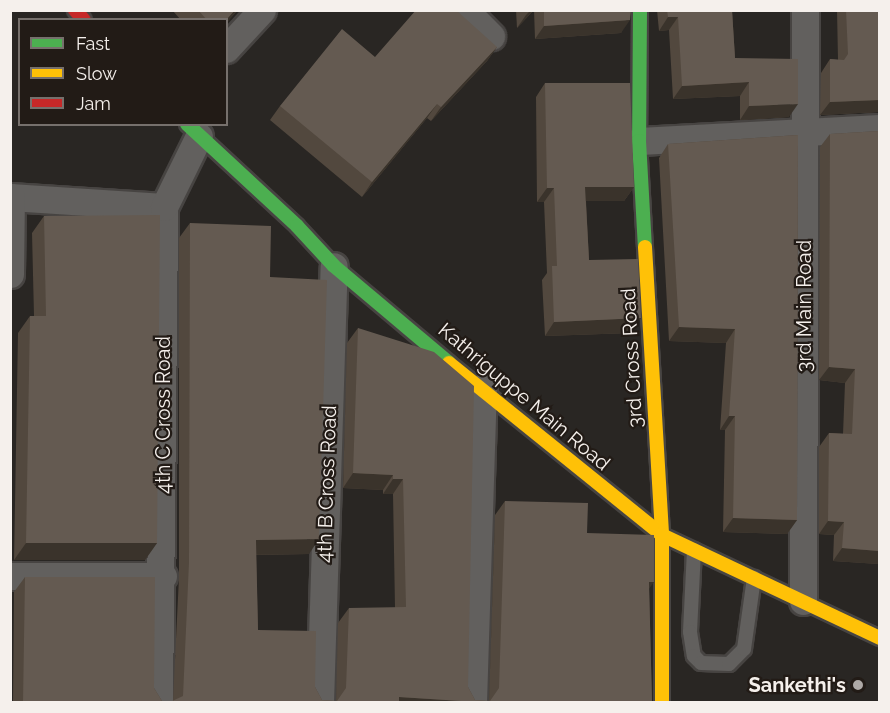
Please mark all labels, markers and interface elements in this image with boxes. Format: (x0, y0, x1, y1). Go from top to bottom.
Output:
legend (18, 18, 228, 126)
text: Fast (76, 33, 110, 54)
text: Slow (76, 63, 117, 84)
text: Jam (76, 93, 111, 114)
street label: 3rd Main Road (792, 240, 816, 372)
street label: 3rd Cross Road (616, 288, 648, 428)
street label: Kathriguppe Main Road (433, 318, 615, 476)
street label: 4th C Cross Road (151, 336, 175, 494)
street label: 4th B Cross Road (312, 405, 342, 563)
place label: Sankethi's (748, 673, 846, 697)
marker: Sankethi's (851, 678, 865, 692)

